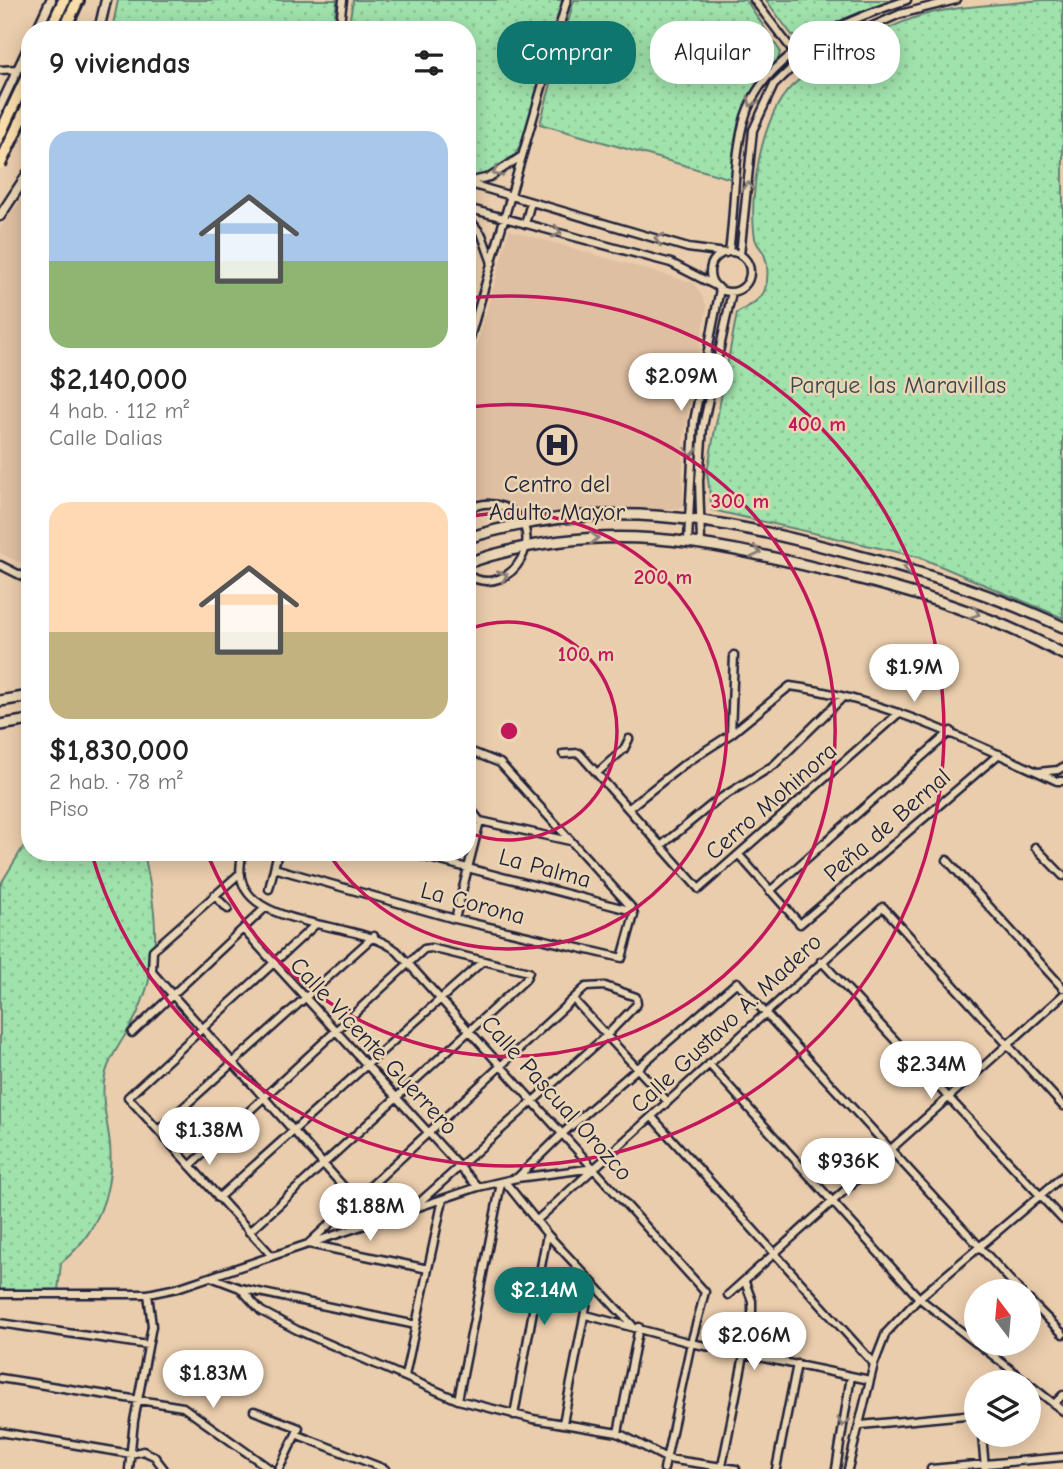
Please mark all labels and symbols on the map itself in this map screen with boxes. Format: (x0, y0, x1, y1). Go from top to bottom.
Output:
one-way arrow (746, 95, 760, 107)
one-way arrow (492, 164, 504, 177)
one-way arrow (740, 181, 755, 192)
one-way arrow (551, 224, 563, 238)
one-way arrow (653, 233, 665, 247)
pin: $2.09M (624, 354, 738, 413)
park label: Parque las Maravillas (790, 371, 1006, 399)
text: 400 m (788, 412, 846, 436)
hospital icon: Centro del Adulto Mayor (536, 424, 578, 466)
one-way arrow (683, 447, 698, 458)
place label: Centro del Adulto Mayor (489, 470, 626, 526)
text: 300 m (711, 489, 769, 513)
one-way arrow (589, 531, 600, 546)
one-way arrow (750, 544, 762, 559)
one-way arrow (902, 562, 914, 577)
text: 200 m (634, 565, 692, 589)
one-way arrow (496, 570, 508, 584)
one-way arrow (968, 605, 980, 619)
text: 100 m (558, 642, 614, 666)
pin: $1.9M (865, 644, 963, 704)
centre of rings (497, 719, 521, 743)
street label: Cerro Mohinora (700, 736, 842, 866)
street label: Peña de Bernal (818, 763, 956, 887)
street label: La Palma (496, 842, 594, 894)
street label: La Corona (418, 876, 528, 930)
street label: Calle Gustavo A. Madero (625, 927, 827, 1119)
street label: Calle Vicente Guerrero (284, 951, 464, 1141)
street label: Calle Pascual Orozco (475, 1010, 639, 1186)
pin: $2.34M (874, 1042, 988, 1101)
pin: $1.38M (152, 1108, 266, 1167)
pin: $936K (799, 1138, 897, 1198)
pin: $1.88M (313, 1184, 427, 1243)
pin: $2.14M (487, 1268, 601, 1327)
north arrow (964, 1279, 1041, 1356)
pin: $2.06M (697, 1312, 811, 1372)
pin: $1.83M (156, 1350, 270, 1410)
one-way arrow (836, 1416, 851, 1428)

